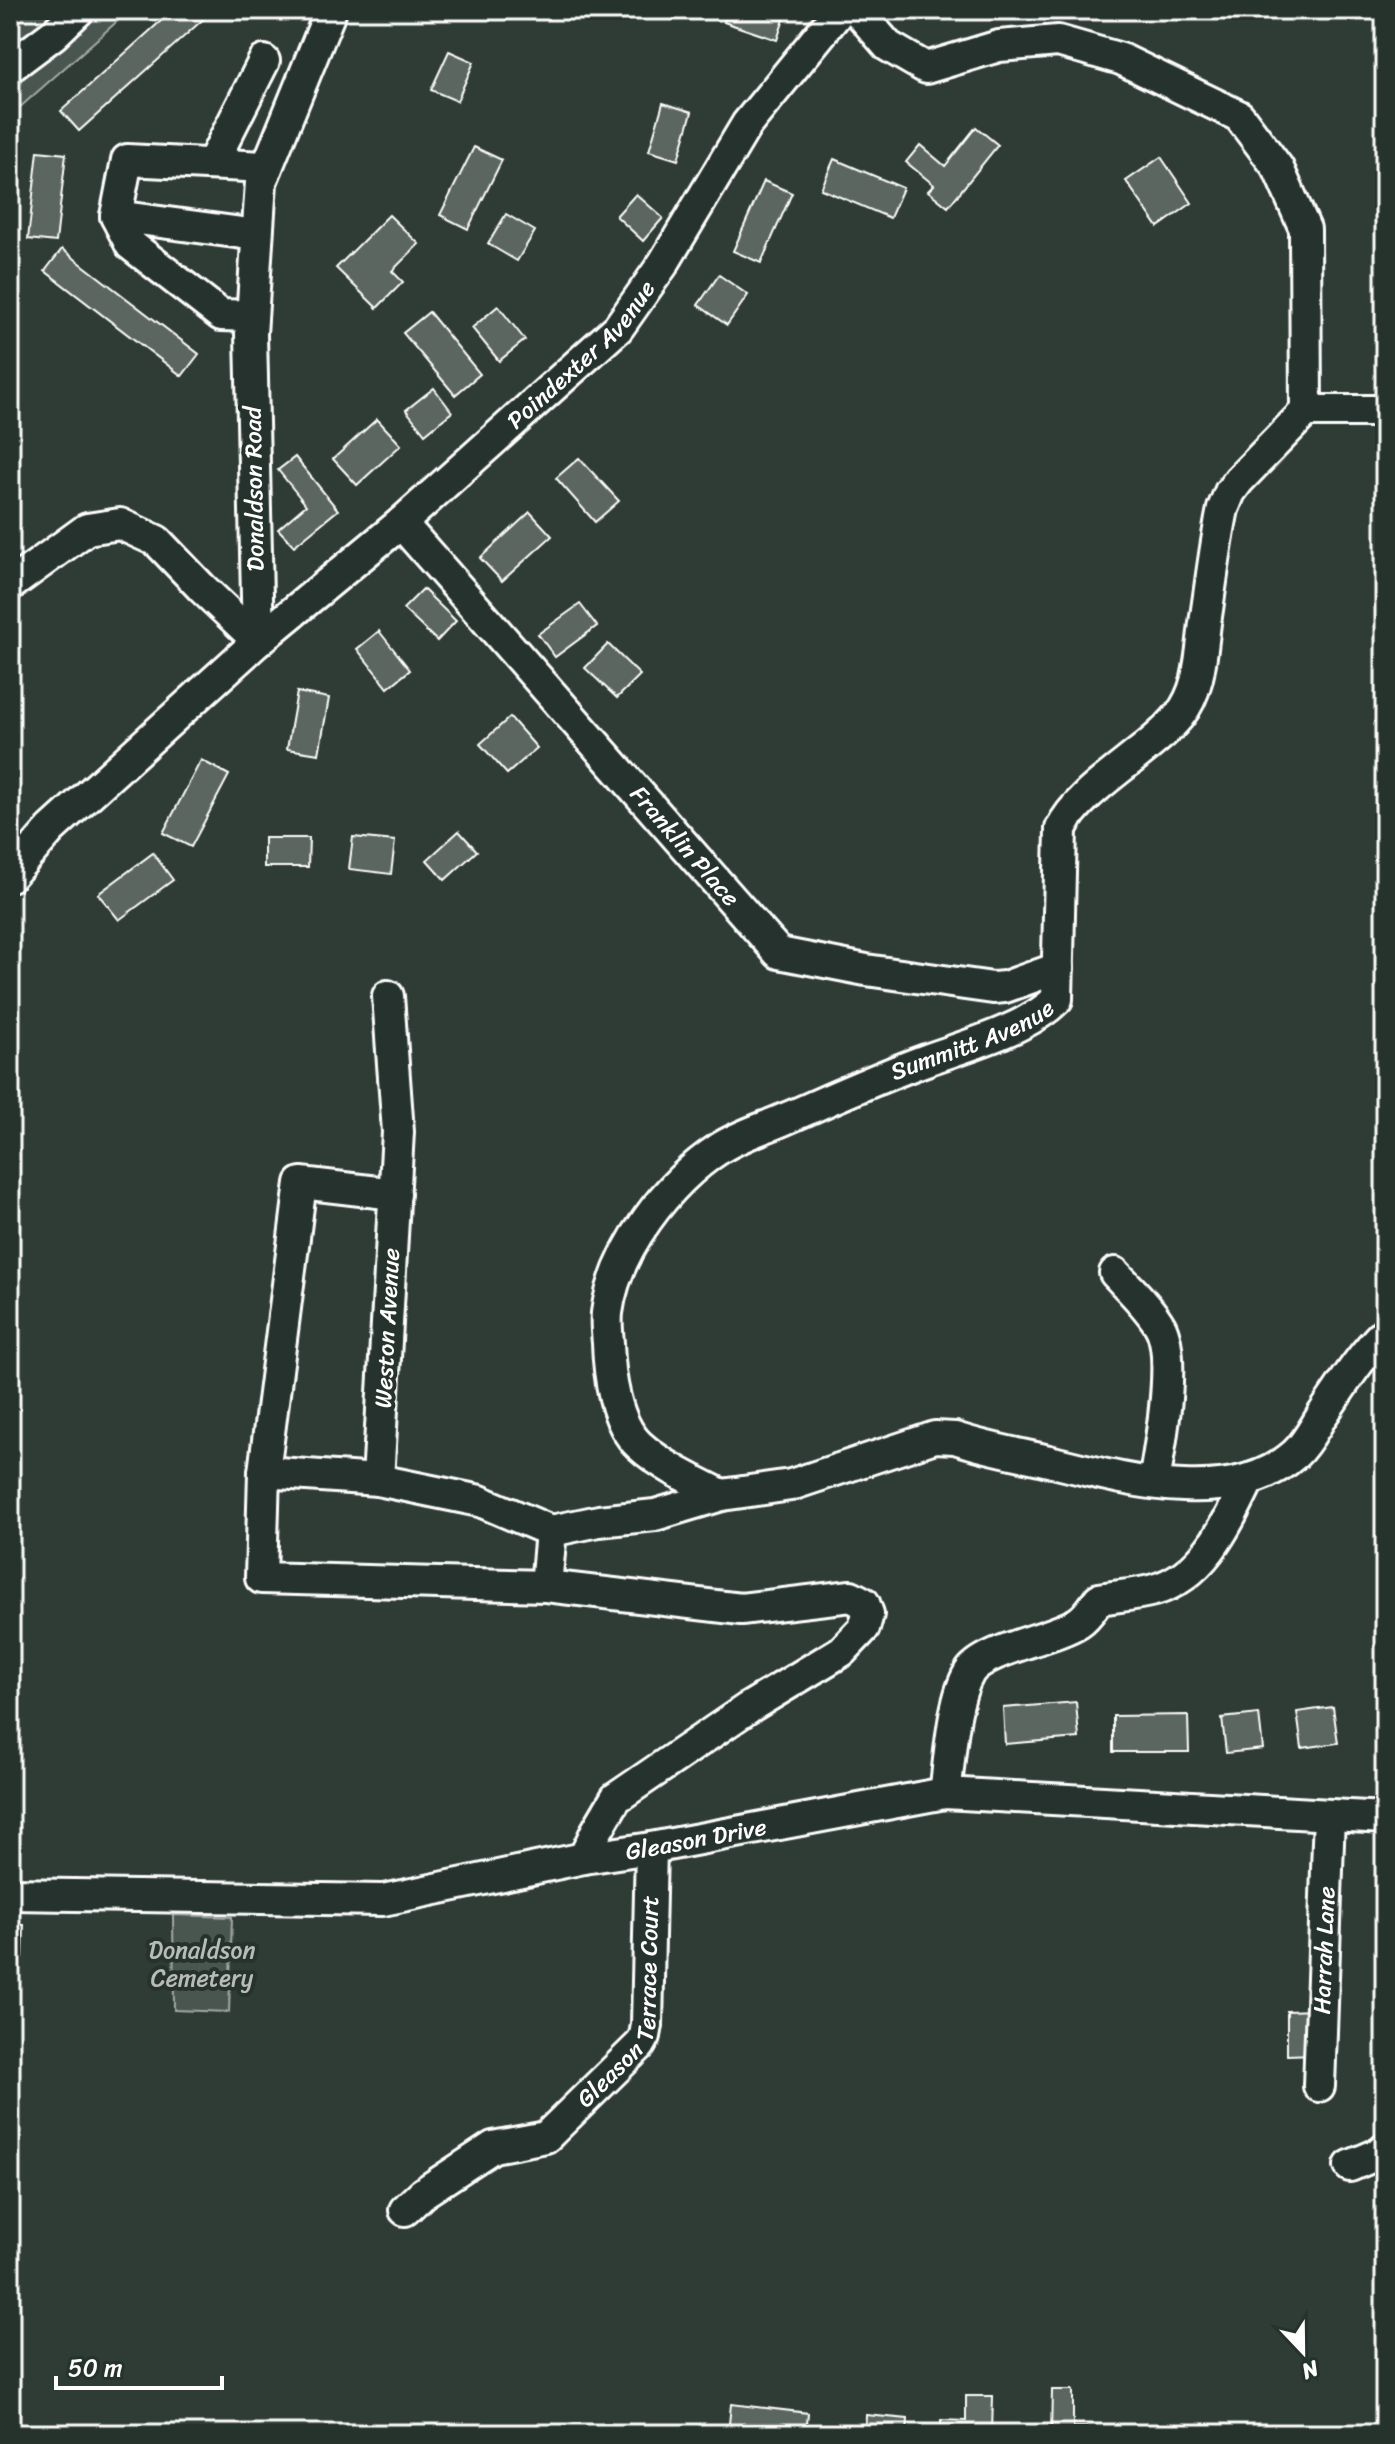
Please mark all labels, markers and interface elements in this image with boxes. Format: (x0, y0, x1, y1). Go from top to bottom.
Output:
street label: Poindexter Avenue (497, 271, 667, 440)
street label: Donaldson Road (232, 405, 276, 572)
street label: Franklin Place (619, 775, 751, 917)
street label: Summitt Avenue (884, 988, 1064, 1093)
street label: Weston Avenue (362, 1247, 412, 1409)
street label: Gleason Drive (623, 1806, 770, 1873)
street label: Harrah Lane (1301, 1885, 1347, 2015)
street label: Gleason Terrace Court (566, 1895, 671, 2118)
park label: Donaldson Cemetery (149, 1929, 255, 1999)
north arrow (1263, 2312, 1343, 2392)
scale bar (56, 2340, 222, 2390)
text: 50 m (68, 2347, 123, 2389)
text: N (1295, 2349, 1326, 2391)

